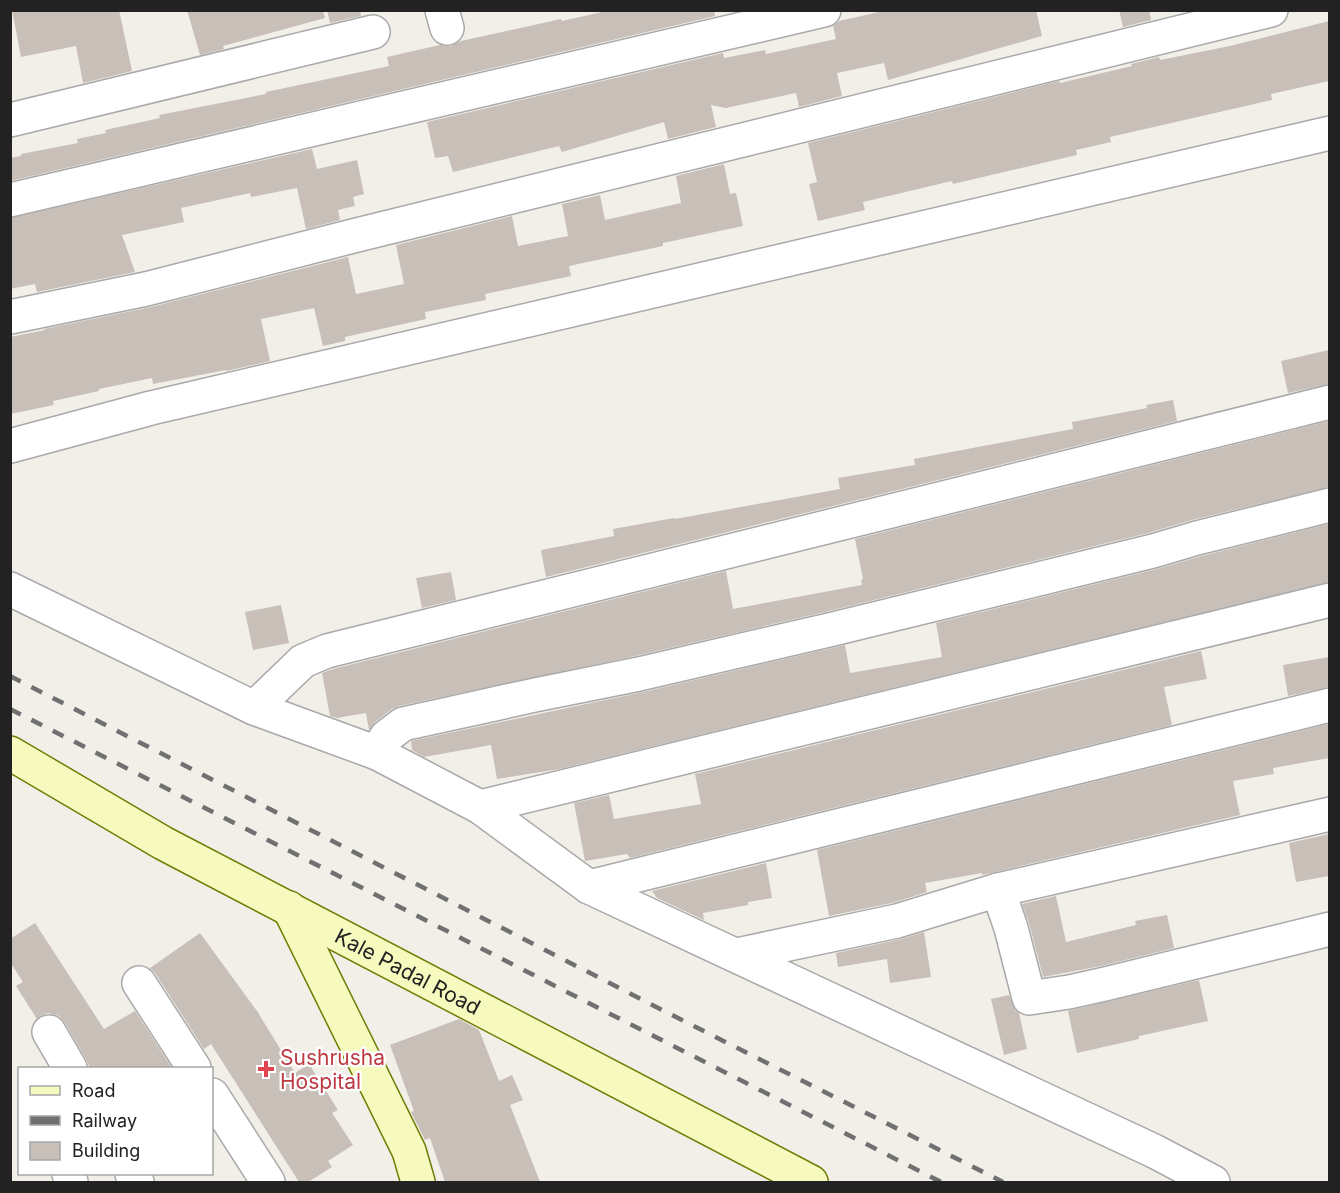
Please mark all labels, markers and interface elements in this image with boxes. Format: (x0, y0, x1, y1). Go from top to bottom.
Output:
street label: Kale Padal Road (331, 923, 485, 1019)
place label: Sushrusha Hospital (280, 1045, 385, 1094)
marker: Sushrusha Hospital (257, 1060, 275, 1078)
legend (18, 1067, 213, 1175)
text: Road (72, 1080, 115, 1101)
text: Railway (72, 1110, 137, 1131)
text: Building (72, 1140, 140, 1161)

